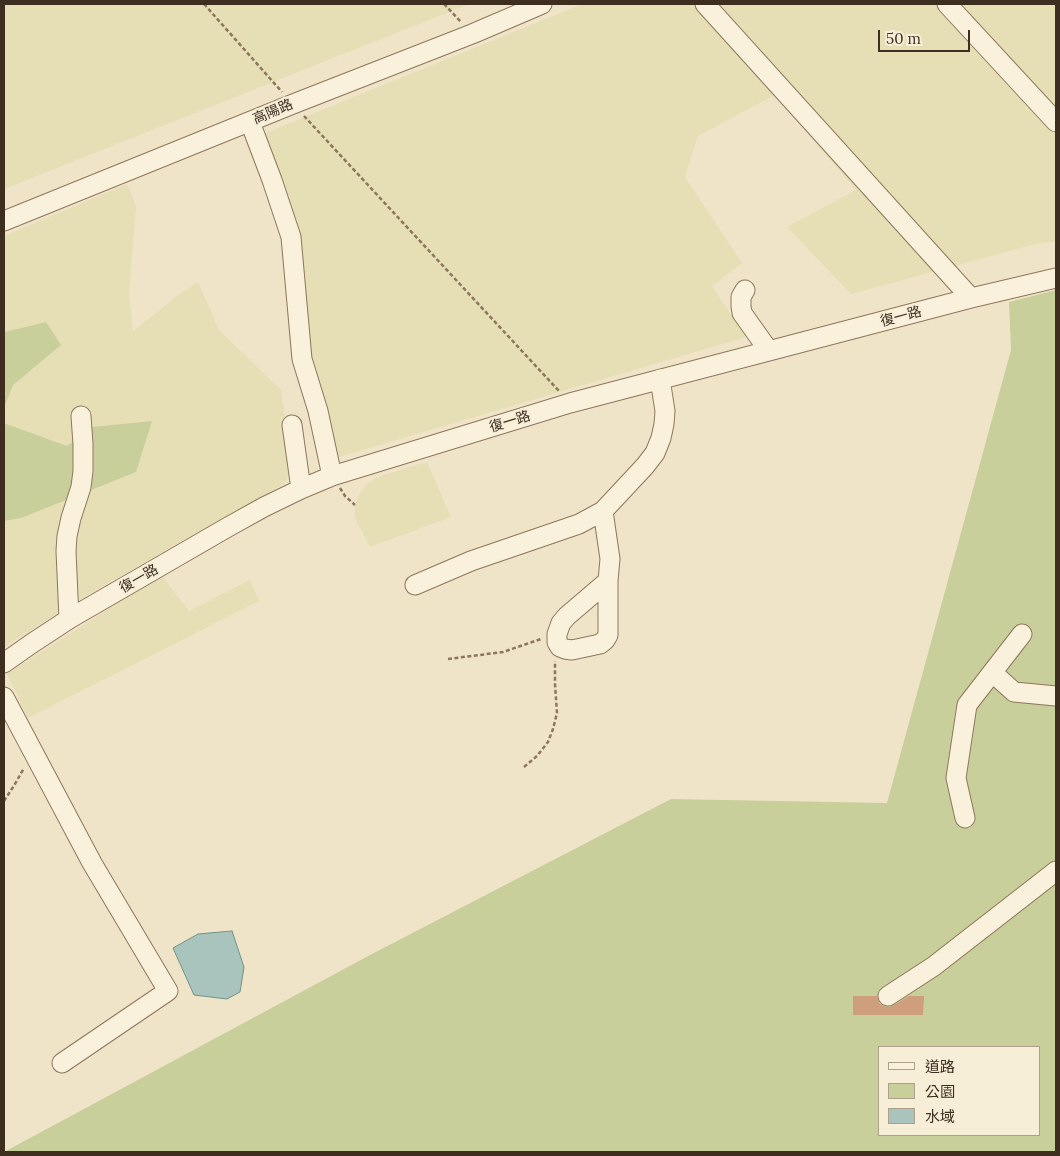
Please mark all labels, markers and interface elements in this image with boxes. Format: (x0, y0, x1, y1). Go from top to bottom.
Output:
scale bar (880, 20, 972, 52)
text: 50 m (886, 29, 921, 48)
street label: 高陽路 (250, 96, 296, 128)
street label: 復一路 (879, 303, 923, 331)
street label: 復一路 (487, 408, 533, 436)
street label: 復一路 (117, 561, 161, 597)
legend (878, 1046, 1040, 1136)
text: 道路 (925, 1057, 955, 1076)
text: 公園 (925, 1082, 955, 1101)
text: 水域 (925, 1107, 955, 1126)

